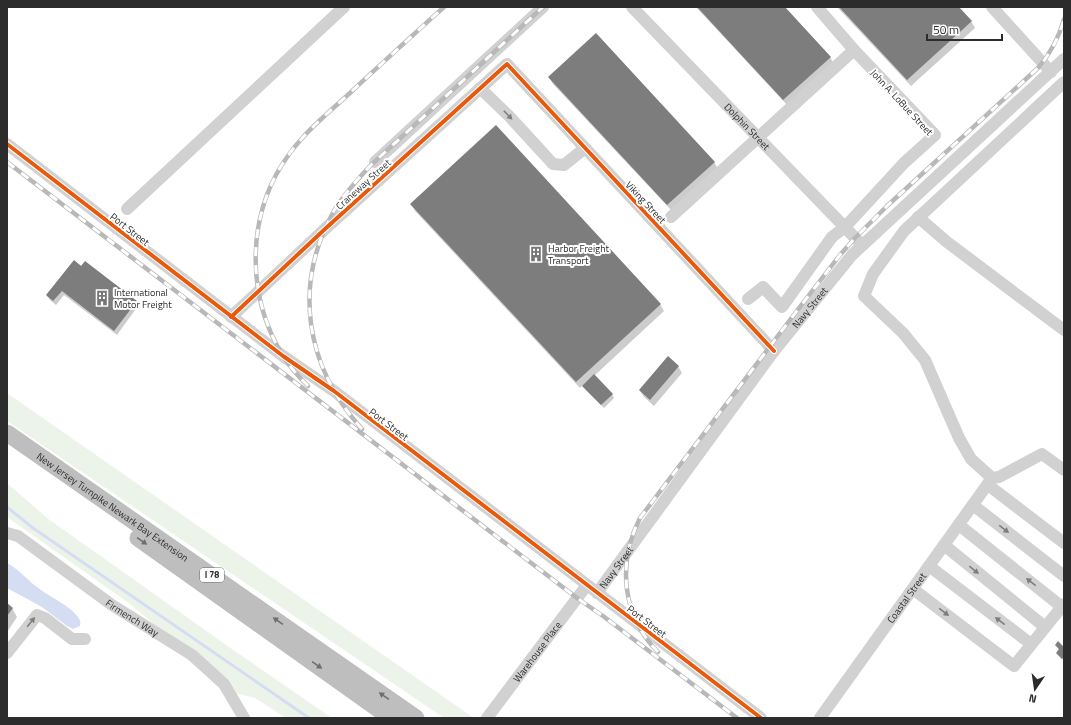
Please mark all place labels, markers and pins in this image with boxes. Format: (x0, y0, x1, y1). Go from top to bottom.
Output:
place label: Harbor Freight Transport (548, 241, 610, 268)
building icon: Harbor Freight Transport (527, 245, 545, 263)
place label: International Motor Freight (114, 285, 172, 312)
building icon: International Motor Freight (93, 289, 111, 307)

